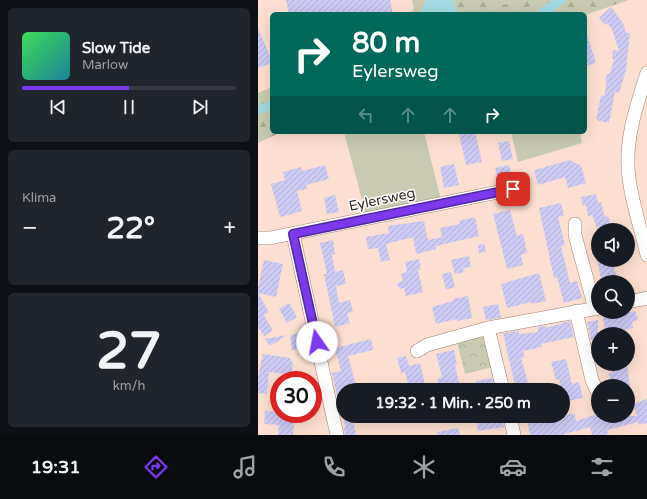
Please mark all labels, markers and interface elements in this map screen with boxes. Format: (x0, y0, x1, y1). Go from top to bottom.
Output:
text: 80 m (352, 26, 420, 60)
icon: right (286, 28, 338, 80)
text: Slow Tide (82, 39, 150, 57)
text: Marlow (82, 57, 128, 73)
text: Eylersweg (352, 60, 439, 82)
icon: previous (47, 96, 69, 118)
icon: pause (118, 96, 140, 118)
icon: next (189, 96, 211, 118)
icon: left (355, 104, 377, 126)
icon: ahead (397, 104, 419, 126)
icon: ahead (439, 104, 461, 126)
icon: right (481, 104, 503, 126)
pin (496, 172, 530, 206)
icon: arrive (502, 178, 524, 200)
street label: Eylersweg (347, 184, 417, 215)
text: Klima (22, 190, 56, 206)
text: 22° (106, 210, 155, 247)
text: − (22, 215, 38, 241)
text: + (224, 215, 236, 241)
map controls (591, 223, 635, 423)
button: sound (591, 223, 635, 267)
button: search (591, 275, 635, 319)
text: 27 (96, 320, 162, 383)
position arrow (296, 321, 338, 363)
button: + (591, 327, 635, 371)
speed limit sign: 30 (270, 371, 322, 423)
text: km/h (113, 378, 145, 394)
button: − (591, 379, 635, 423)
text: 19:32 · 1 Min. · 250 m (375, 394, 531, 412)
icon: directions (142, 453, 170, 481)
icon: music (231, 453, 259, 481)
icon: phone (320, 453, 348, 481)
icon: climate (410, 453, 438, 481)
icon: car (499, 453, 527, 481)
icon: filters (588, 453, 616, 481)
text: 19:31 (31, 456, 81, 478)

